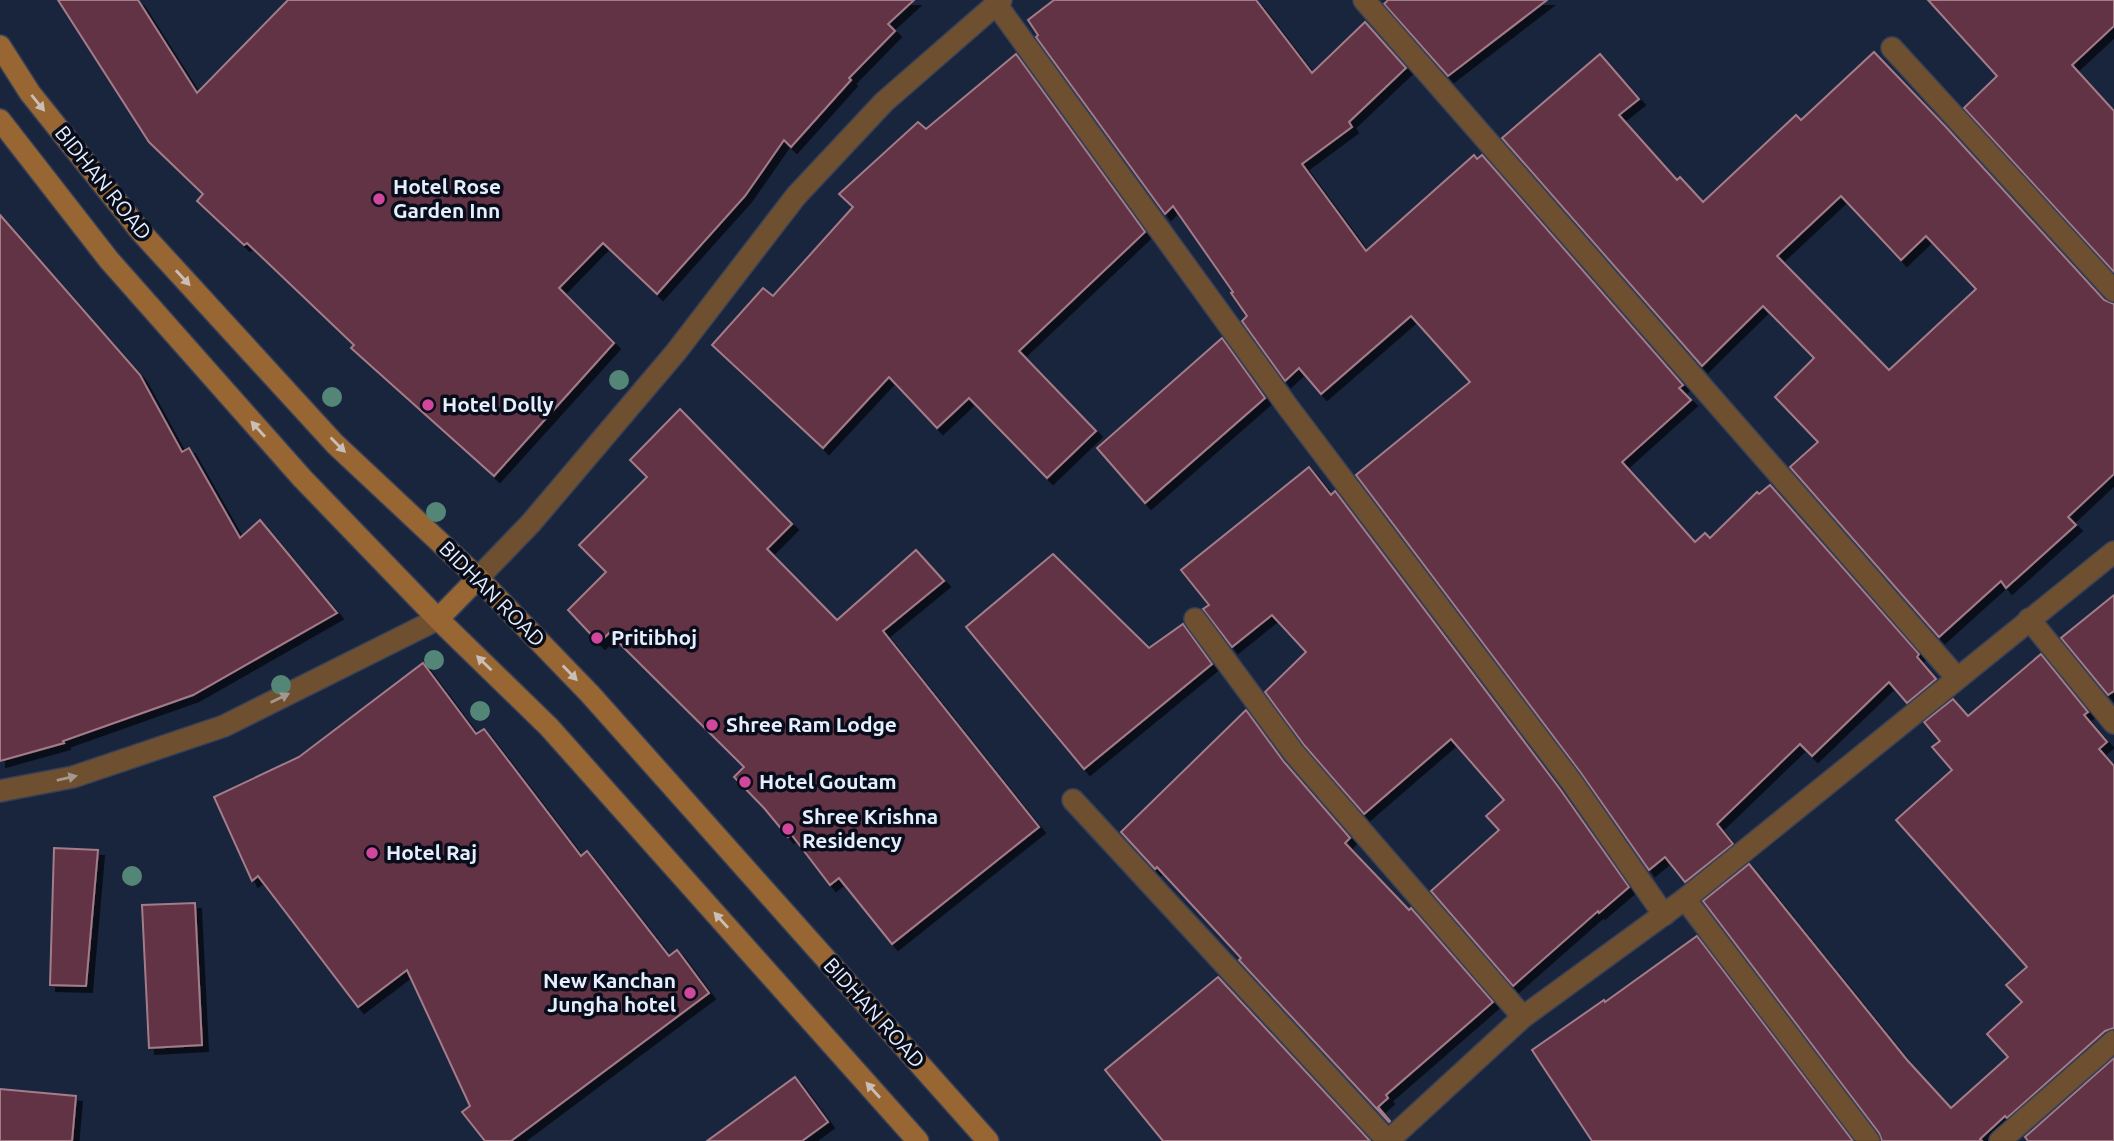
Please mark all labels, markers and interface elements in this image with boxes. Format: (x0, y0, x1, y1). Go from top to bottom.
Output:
one-way arrow (31, 94, 45, 112)
street label: BIDHAN ROAD (51, 121, 157, 244)
place label: Hotel Rose Garden Inn (393, 174, 501, 222)
marker: Hotel Rose Garden Inn (371, 191, 387, 207)
one-way arrow (175, 269, 191, 286)
place label: Hotel Dolly (442, 392, 554, 416)
marker: Hotel Dolly (420, 397, 436, 413)
one-way arrow (250, 420, 266, 438)
one-way arrow (329, 437, 346, 454)
street label: BIDHAN ROAD (435, 536, 550, 651)
place label: Pritibhoj (611, 625, 697, 649)
marker: Pritibhoj (589, 630, 605, 646)
one-way arrow (476, 656, 493, 672)
one-way arrow (561, 664, 577, 681)
one-way arrow (270, 693, 290, 704)
place label: Shree Ram Lodge (726, 712, 897, 736)
marker: Shree Ram Lodge (704, 717, 720, 733)
place label: Hotel Goutam (759, 769, 897, 793)
one-way arrow (56, 772, 78, 783)
marker: Hotel Goutam (737, 774, 753, 790)
place label: Shree Krishna Residency (802, 804, 938, 852)
marker: Shree Krishna Residency (780, 821, 796, 837)
place label: Hotel Raj (386, 840, 477, 864)
marker: Hotel Raj (364, 845, 380, 861)
one-way arrow (714, 912, 730, 929)
street label: BIDHAN ROAD (819, 953, 930, 1072)
place label: New Kanchan Jungha hotel (543, 968, 676, 1016)
marker: New Kanchan Jungha hotel (682, 985, 698, 1001)
one-way arrow (865, 1081, 881, 1099)

